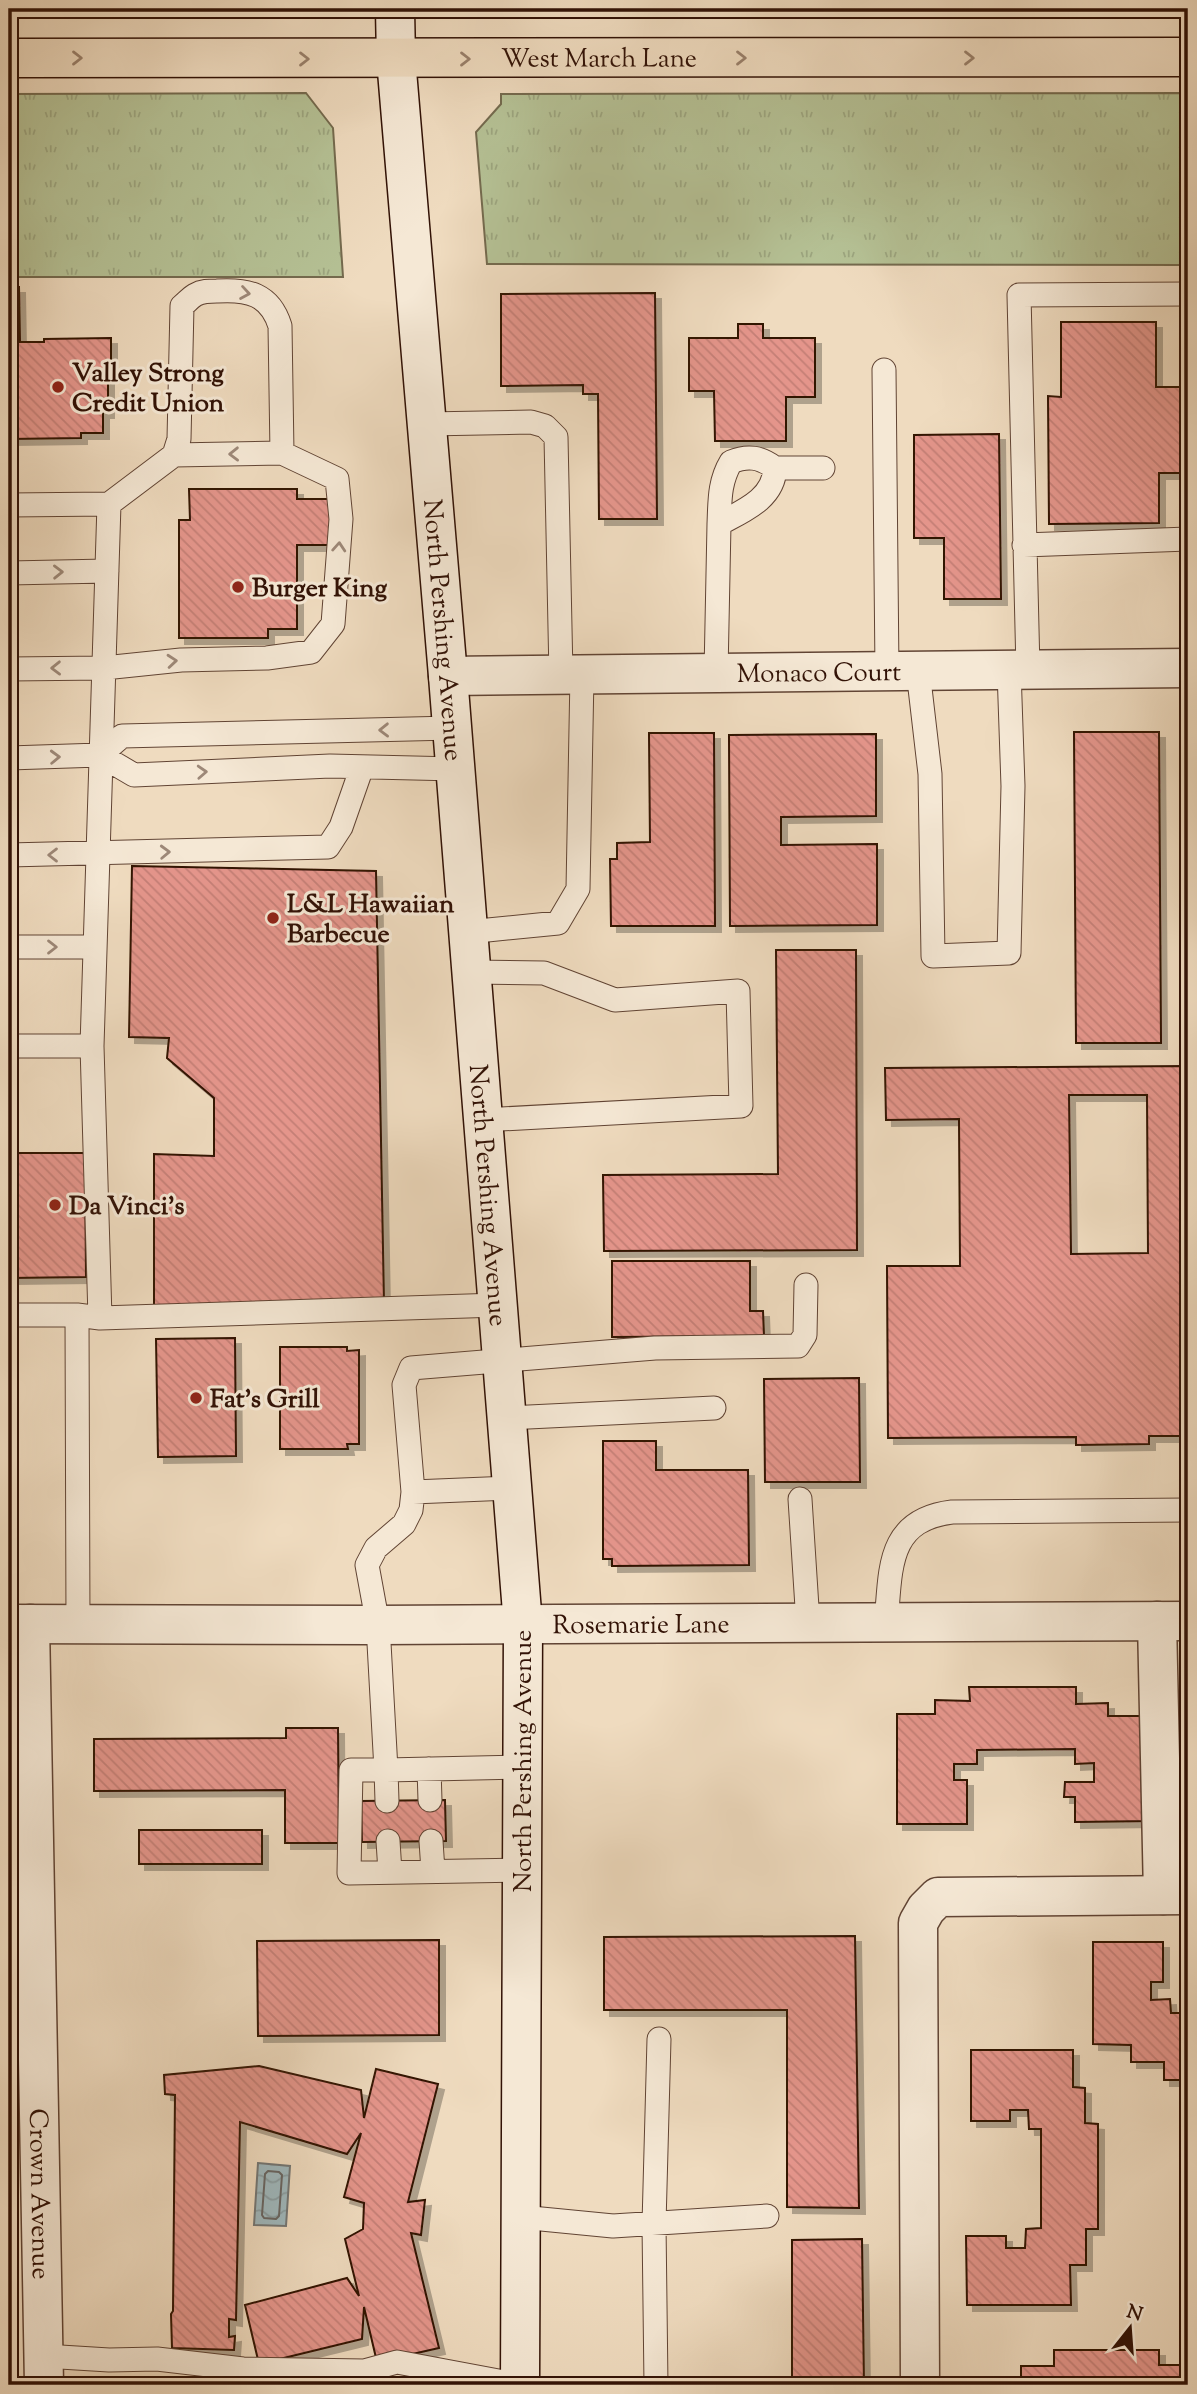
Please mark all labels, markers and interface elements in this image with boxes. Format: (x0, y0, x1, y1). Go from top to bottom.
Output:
street label: West March Lane (501, 41, 697, 79)
one-way arrow (72, 50, 83, 66)
one-way arrow (736, 50, 747, 66)
one-way arrow (964, 50, 974, 66)
one-way arrow (300, 51, 310, 67)
one-way arrow (460, 51, 470, 67)
one-way arrow (239, 285, 251, 300)
place label: Valley Strong Credit Union (72, 356, 225, 423)
marker: Valley Strong Credit Union (50, 379, 66, 395)
one-way arrow (228, 446, 238, 462)
street label: North Pershing Avenue (412, 498, 471, 763)
one-way arrow (331, 541, 346, 552)
one-way arrow (53, 564, 64, 579)
place label: Burger King (252, 571, 387, 608)
marker: Burger King (230, 579, 246, 595)
one-way arrow (167, 654, 178, 669)
street label: Monaco Court (737, 655, 902, 694)
one-way arrow (51, 661, 62, 676)
one-way arrow (378, 722, 389, 738)
one-way arrow (49, 749, 60, 764)
one-way arrow (197, 765, 208, 780)
one-way arrow (160, 844, 171, 859)
one-way arrow (47, 847, 58, 862)
place label: L&L Hawaiian Barbecue (287, 887, 455, 954)
marker: L&L Hawaiian Barbecue (265, 910, 281, 926)
one-way arrow (47, 939, 57, 955)
street label: North Pershing Avenue (458, 1063, 515, 1328)
place label: Da Vinci's (69, 1189, 184, 1226)
marker: Da Vinci's (47, 1197, 63, 1213)
place label: Fat's Grill (210, 1382, 320, 1419)
marker: Fat's Grill (188, 1390, 204, 1406)
street label: Rosemarie Lane (552, 1607, 730, 1645)
street label: North Pershing Avenue (506, 1630, 543, 1892)
street label: Crown Avenue (18, 2108, 58, 2280)
north arrow (1096, 2292, 1166, 2362)
text: N (1123, 2299, 1145, 2329)

